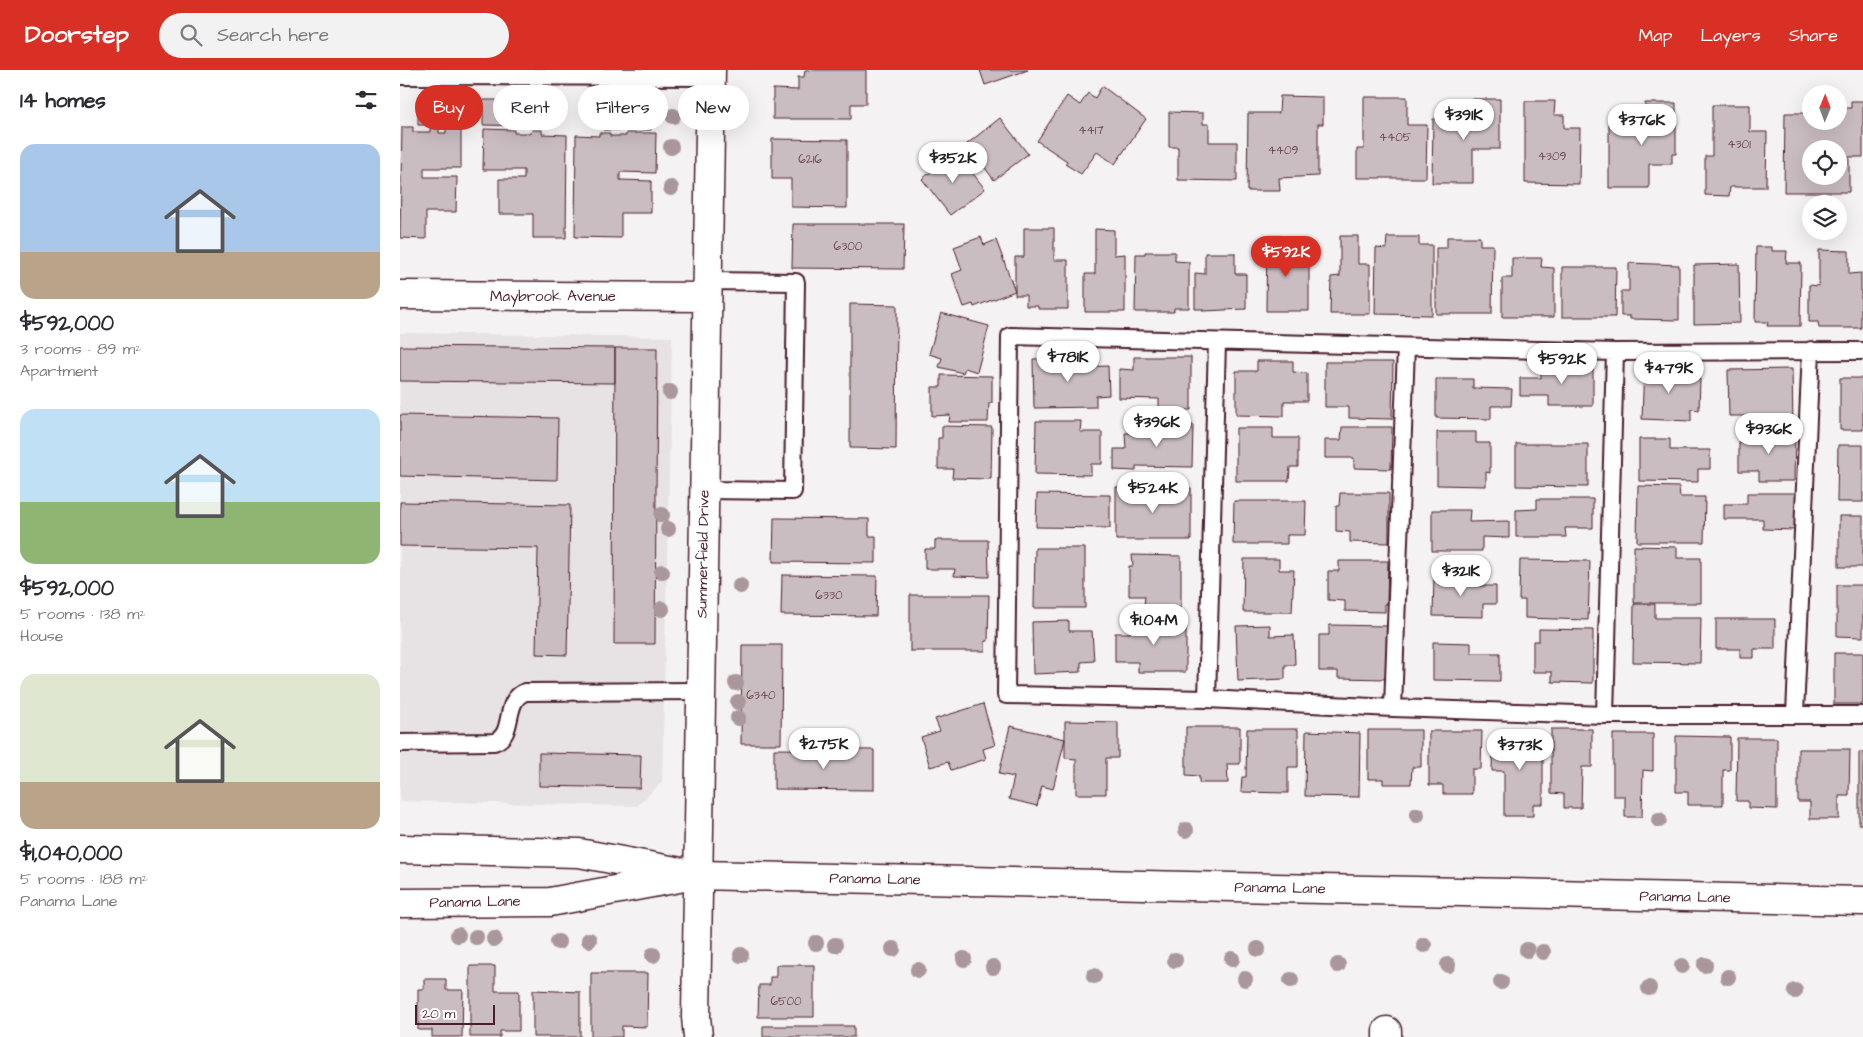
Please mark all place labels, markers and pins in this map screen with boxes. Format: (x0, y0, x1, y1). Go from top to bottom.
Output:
pin: $391K (1429, 98, 1499, 141)
pin: $376K (1607, 104, 1677, 146)
pin: $352K (918, 142, 988, 184)
pin: $592K (1251, 236, 1321, 278)
pin: $781K (1033, 340, 1103, 383)
pin: $592K (1527, 342, 1597, 385)
pin: $479K (1634, 352, 1704, 394)
pin: $396K (1122, 406, 1192, 448)
pin: $936K (1734, 412, 1804, 455)
pin: $524K (1118, 472, 1188, 514)
pin: $321K (1426, 554, 1496, 597)
pin: $1.04M (1113, 604, 1195, 646)
pin: $275K (789, 728, 859, 770)
pin: $373K (1485, 728, 1555, 771)

